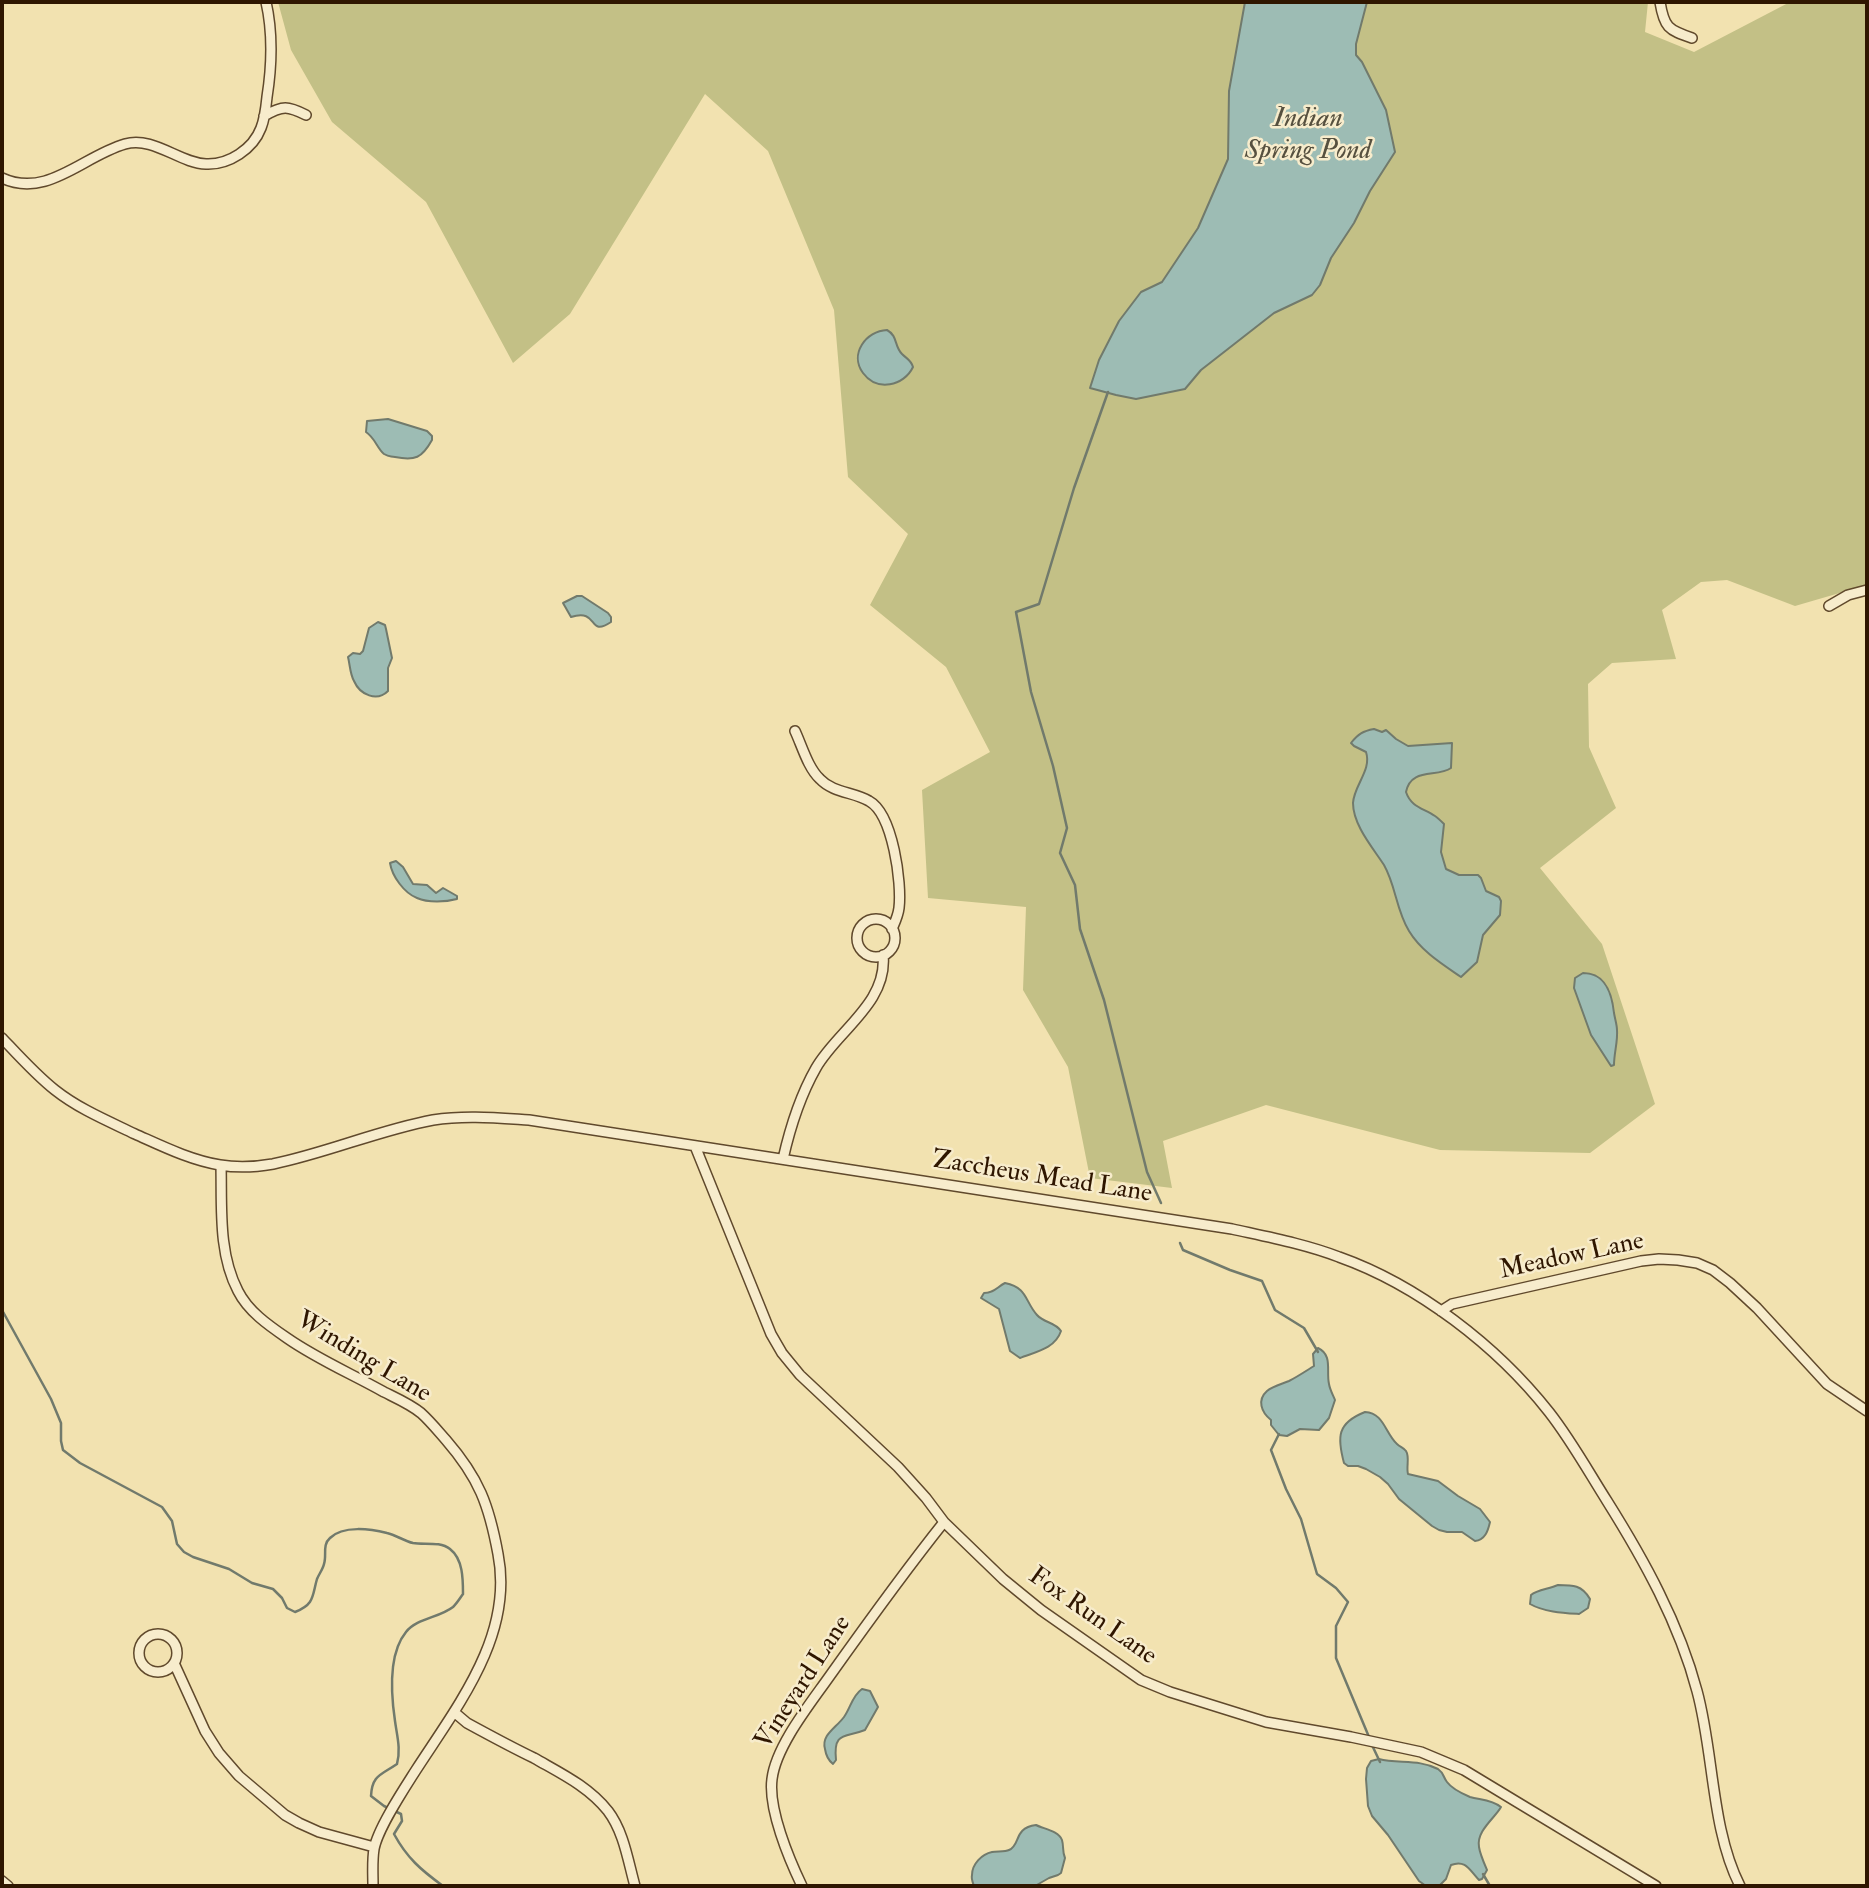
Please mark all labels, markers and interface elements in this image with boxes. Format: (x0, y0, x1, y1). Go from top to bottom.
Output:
water label: Indian Spring Pond (1245, 103, 1371, 169)
street label: Zaccheus Mead Lane (930, 1145, 1154, 1211)
street label: Meadow Lane (1497, 1226, 1647, 1288)
street label: Winding Lane (290, 1306, 436, 1410)
street label: Fox Run Lane (1022, 1561, 1162, 1673)
street label: Vineyard Lane (749, 1610, 859, 1756)

